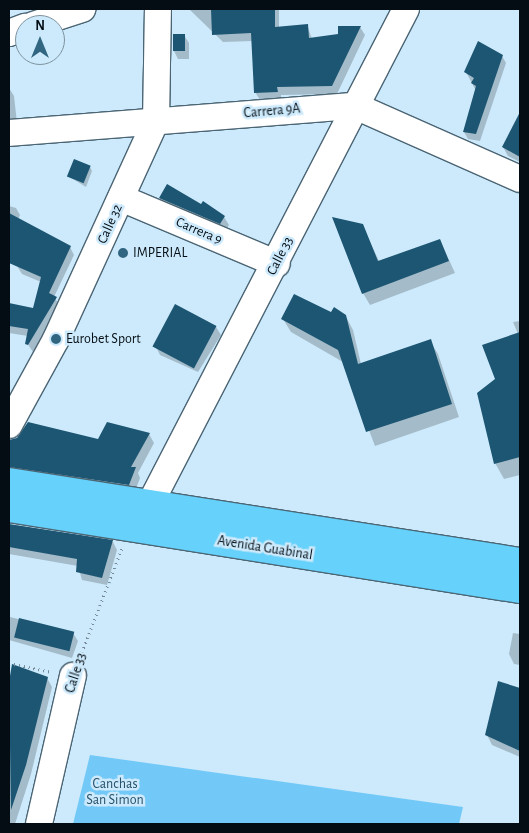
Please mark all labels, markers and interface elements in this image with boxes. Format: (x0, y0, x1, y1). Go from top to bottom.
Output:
north arrow (15, 15, 65, 65)
text: N (35, 19, 45, 33)
street label: Carrera 9A (243, 100, 301, 122)
street label: Calle 32 (94, 202, 126, 246)
street label: Carrera 9 (173, 214, 225, 248)
street label: Calle 33 (263, 234, 297, 278)
place label: IMPERIAL (133, 245, 187, 261)
marker: IMPERIAL (117, 247, 129, 259)
place label: Eurobet Sport (66, 331, 141, 347)
marker: Eurobet Sport (50, 333, 62, 345)
street label: Avenida Guabinal (216, 532, 314, 564)
street label: Calle 33 (62, 651, 90, 695)
park label: Canchas San Simon (86, 776, 144, 809)

